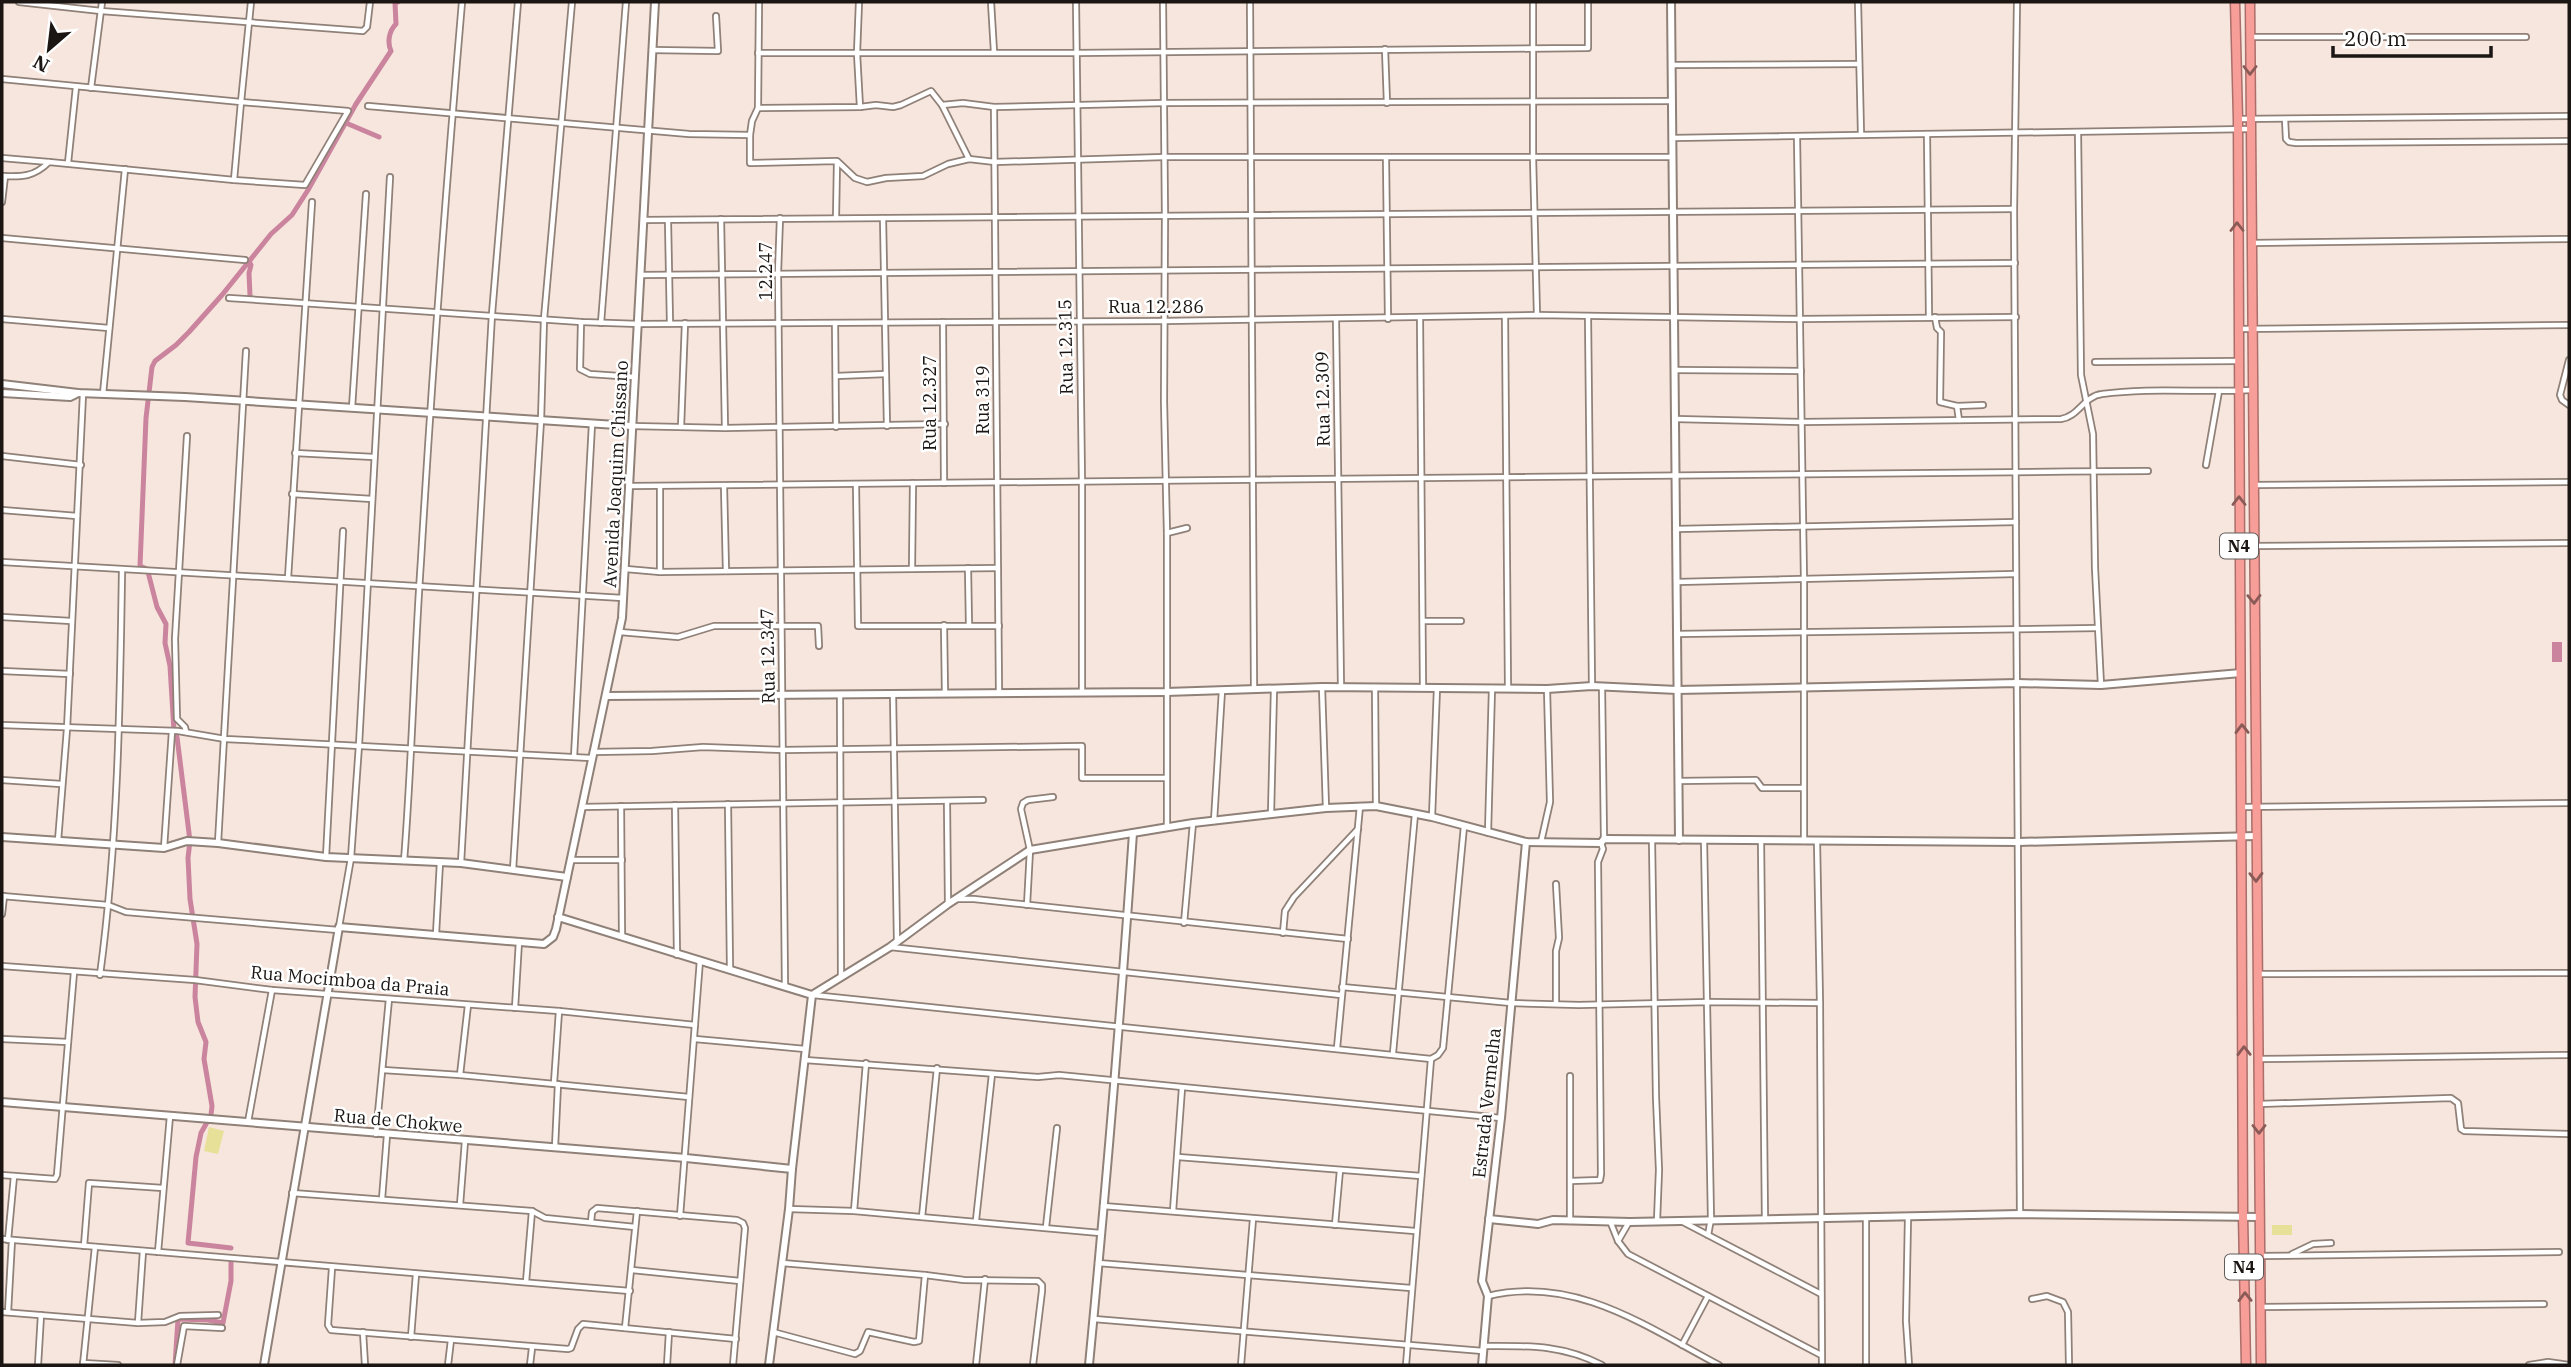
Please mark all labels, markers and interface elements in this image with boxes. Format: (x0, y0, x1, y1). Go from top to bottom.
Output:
north arrow (14, 14, 84, 84)
scale bar (2333, 14, 2490, 58)
text: 200 m (2344, 24, 2407, 52)
text: N (29, 50, 53, 78)
one-way arrow (2242, 65, 2258, 76)
one-way arrow (2229, 221, 2245, 232)
street label: 12.247 (754, 242, 777, 300)
street label: Rua 12.286 (1108, 295, 1204, 318)
street label: Rua 12.315 (1053, 299, 1078, 395)
street label: Rua 12.309 (1310, 351, 1335, 447)
street label: Rua 12.327 (918, 355, 941, 451)
street label: Avenida Joaquim Chissano (598, 360, 633, 588)
street label: Rua 319 (971, 365, 994, 435)
one-way arrow (2231, 496, 2247, 506)
road number: N4 (2220, 534, 2258, 558)
one-way arrow (2247, 594, 2262, 605)
street label: Rua 12.347 (755, 608, 780, 704)
one-way arrow (2234, 723, 2250, 734)
one-way arrow (2249, 872, 2264, 883)
street label: Rua Mocimboa da Praia (249, 960, 451, 1001)
street label: Estrada Vermelha (1467, 1026, 1506, 1179)
one-way arrow (2236, 1045, 2252, 1055)
street label: Rua de Chokwe (333, 1103, 463, 1138)
one-way arrow (2251, 1124, 2267, 1135)
road number: N4 (2225, 1254, 2263, 1280)
one-way arrow (2237, 1291, 2253, 1302)

